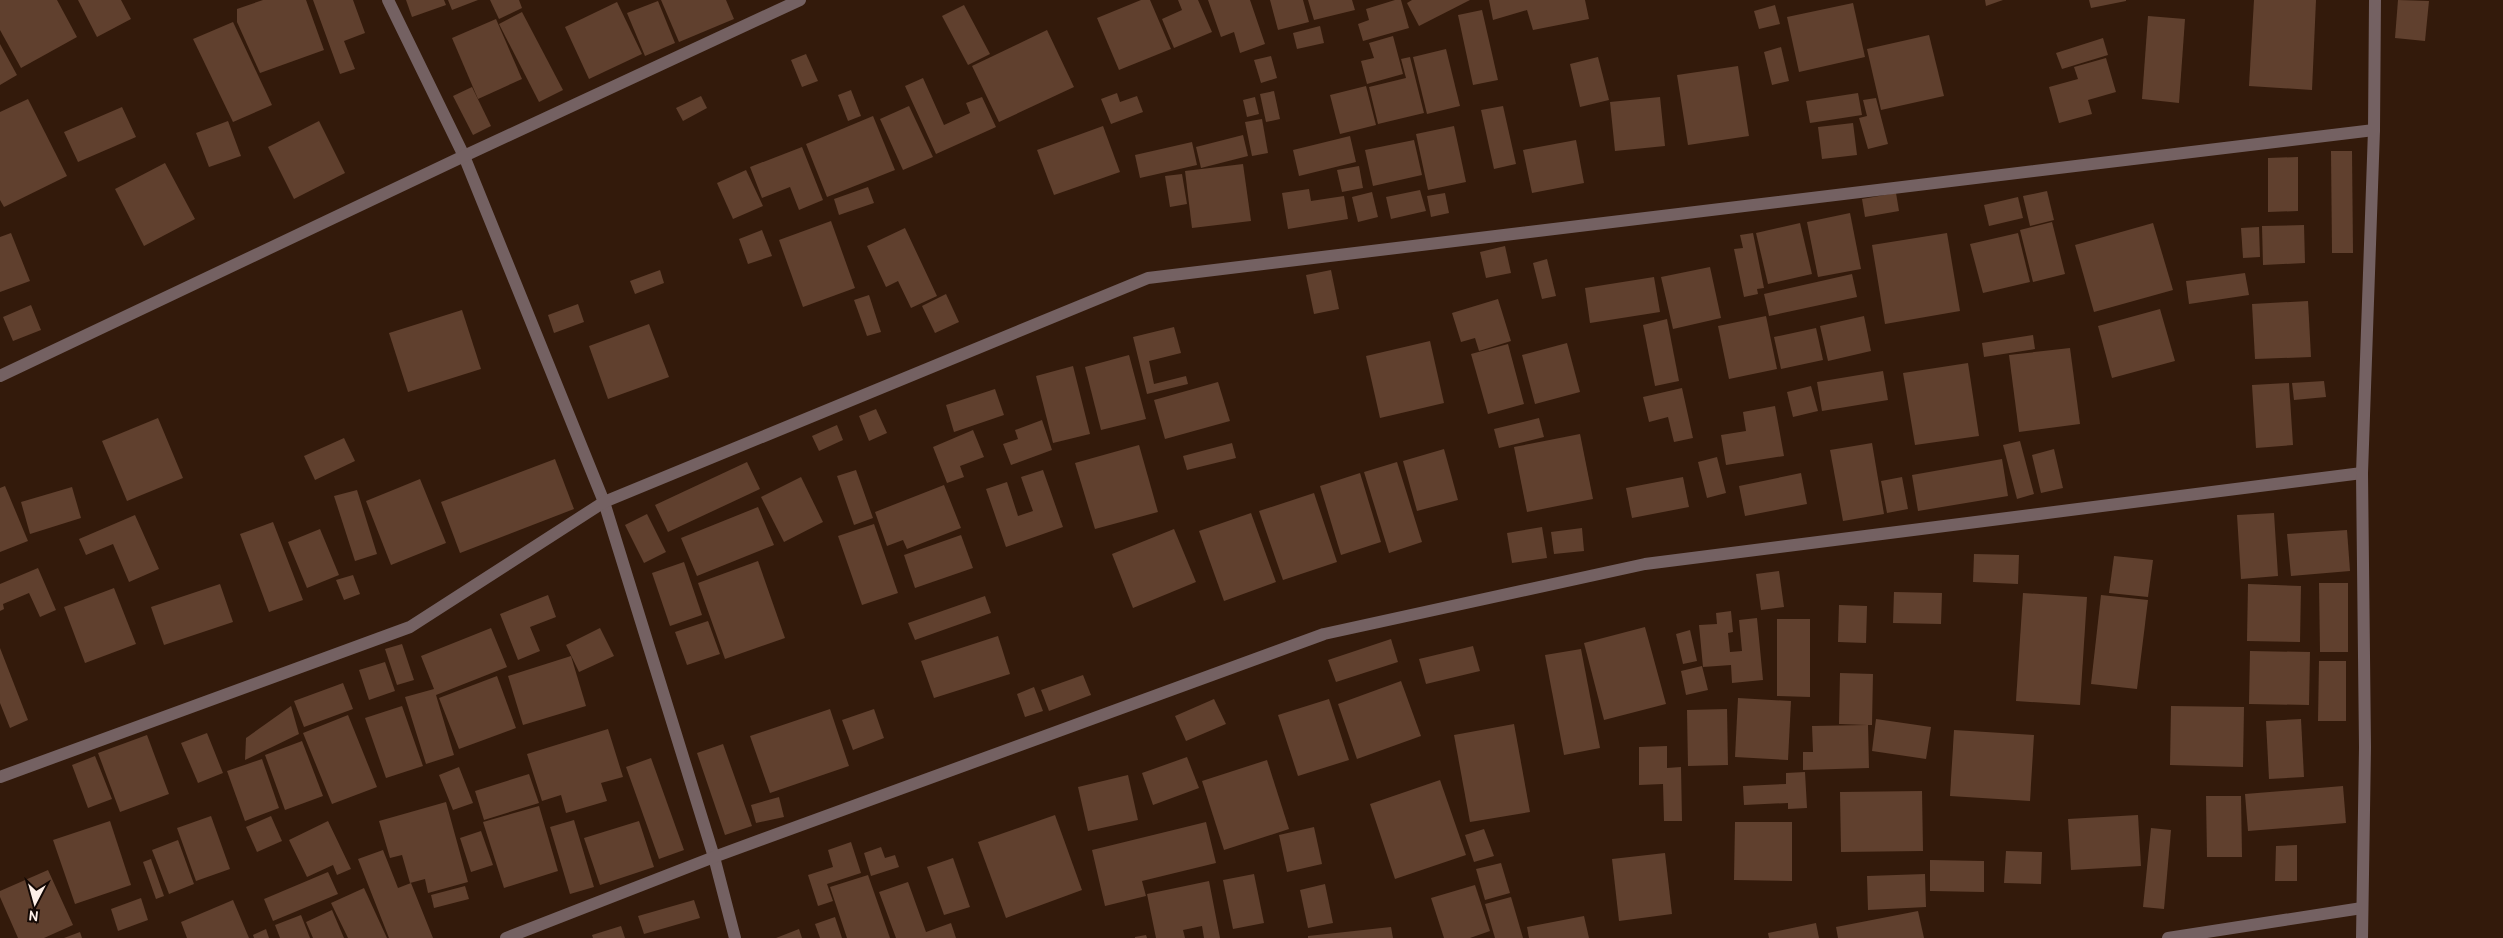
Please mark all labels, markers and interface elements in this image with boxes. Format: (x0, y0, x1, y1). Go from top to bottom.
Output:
north arrow (10, 878, 60, 928)
text: N (28, 906, 40, 925)

